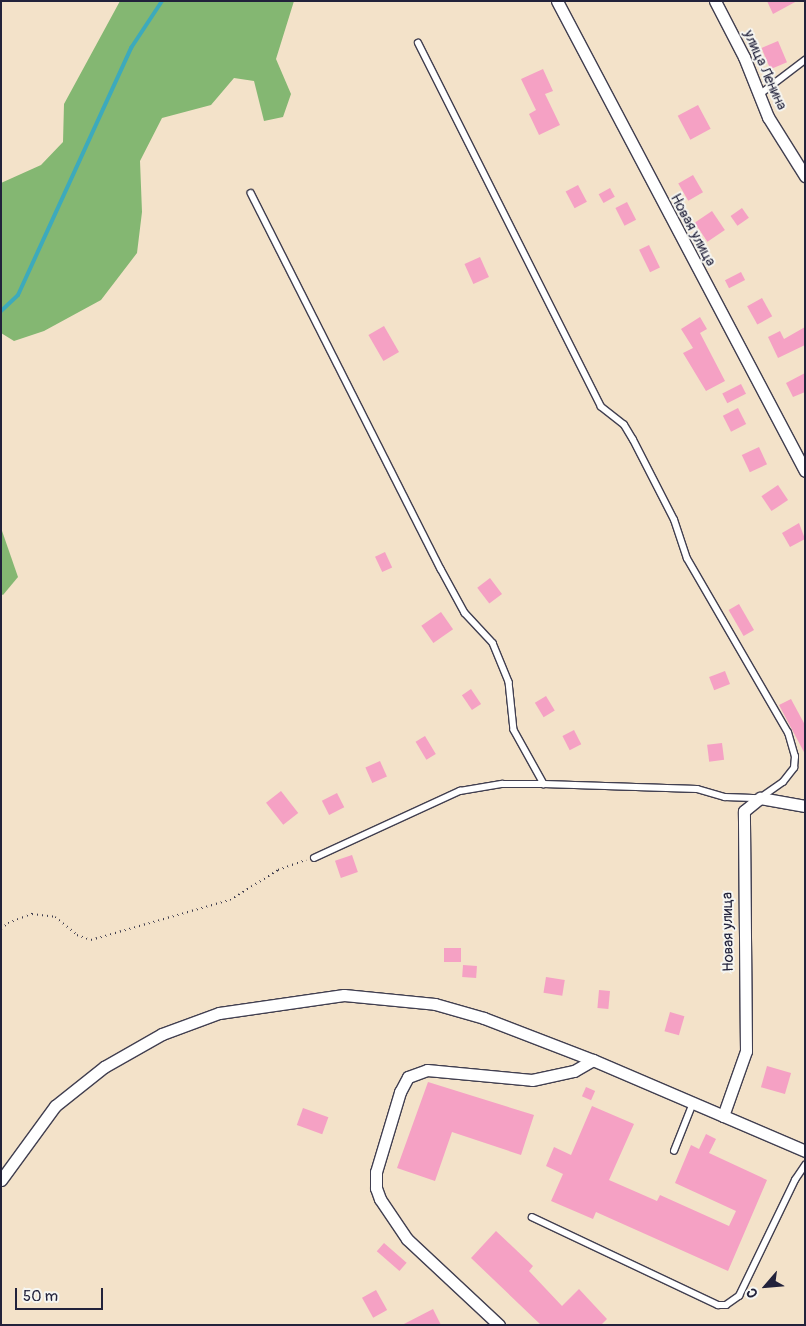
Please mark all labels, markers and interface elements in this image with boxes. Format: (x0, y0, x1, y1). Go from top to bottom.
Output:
street label: улица Ленина (739, 27, 791, 113)
street label: Новая улица (666, 191, 720, 269)
street label: Новая улица (718, 892, 738, 972)
north arrow (741, 1261, 791, 1311)
scale bar (18, 1278, 105, 1310)
text: С (743, 1285, 762, 1301)
text: 50 m (23, 1287, 58, 1306)

